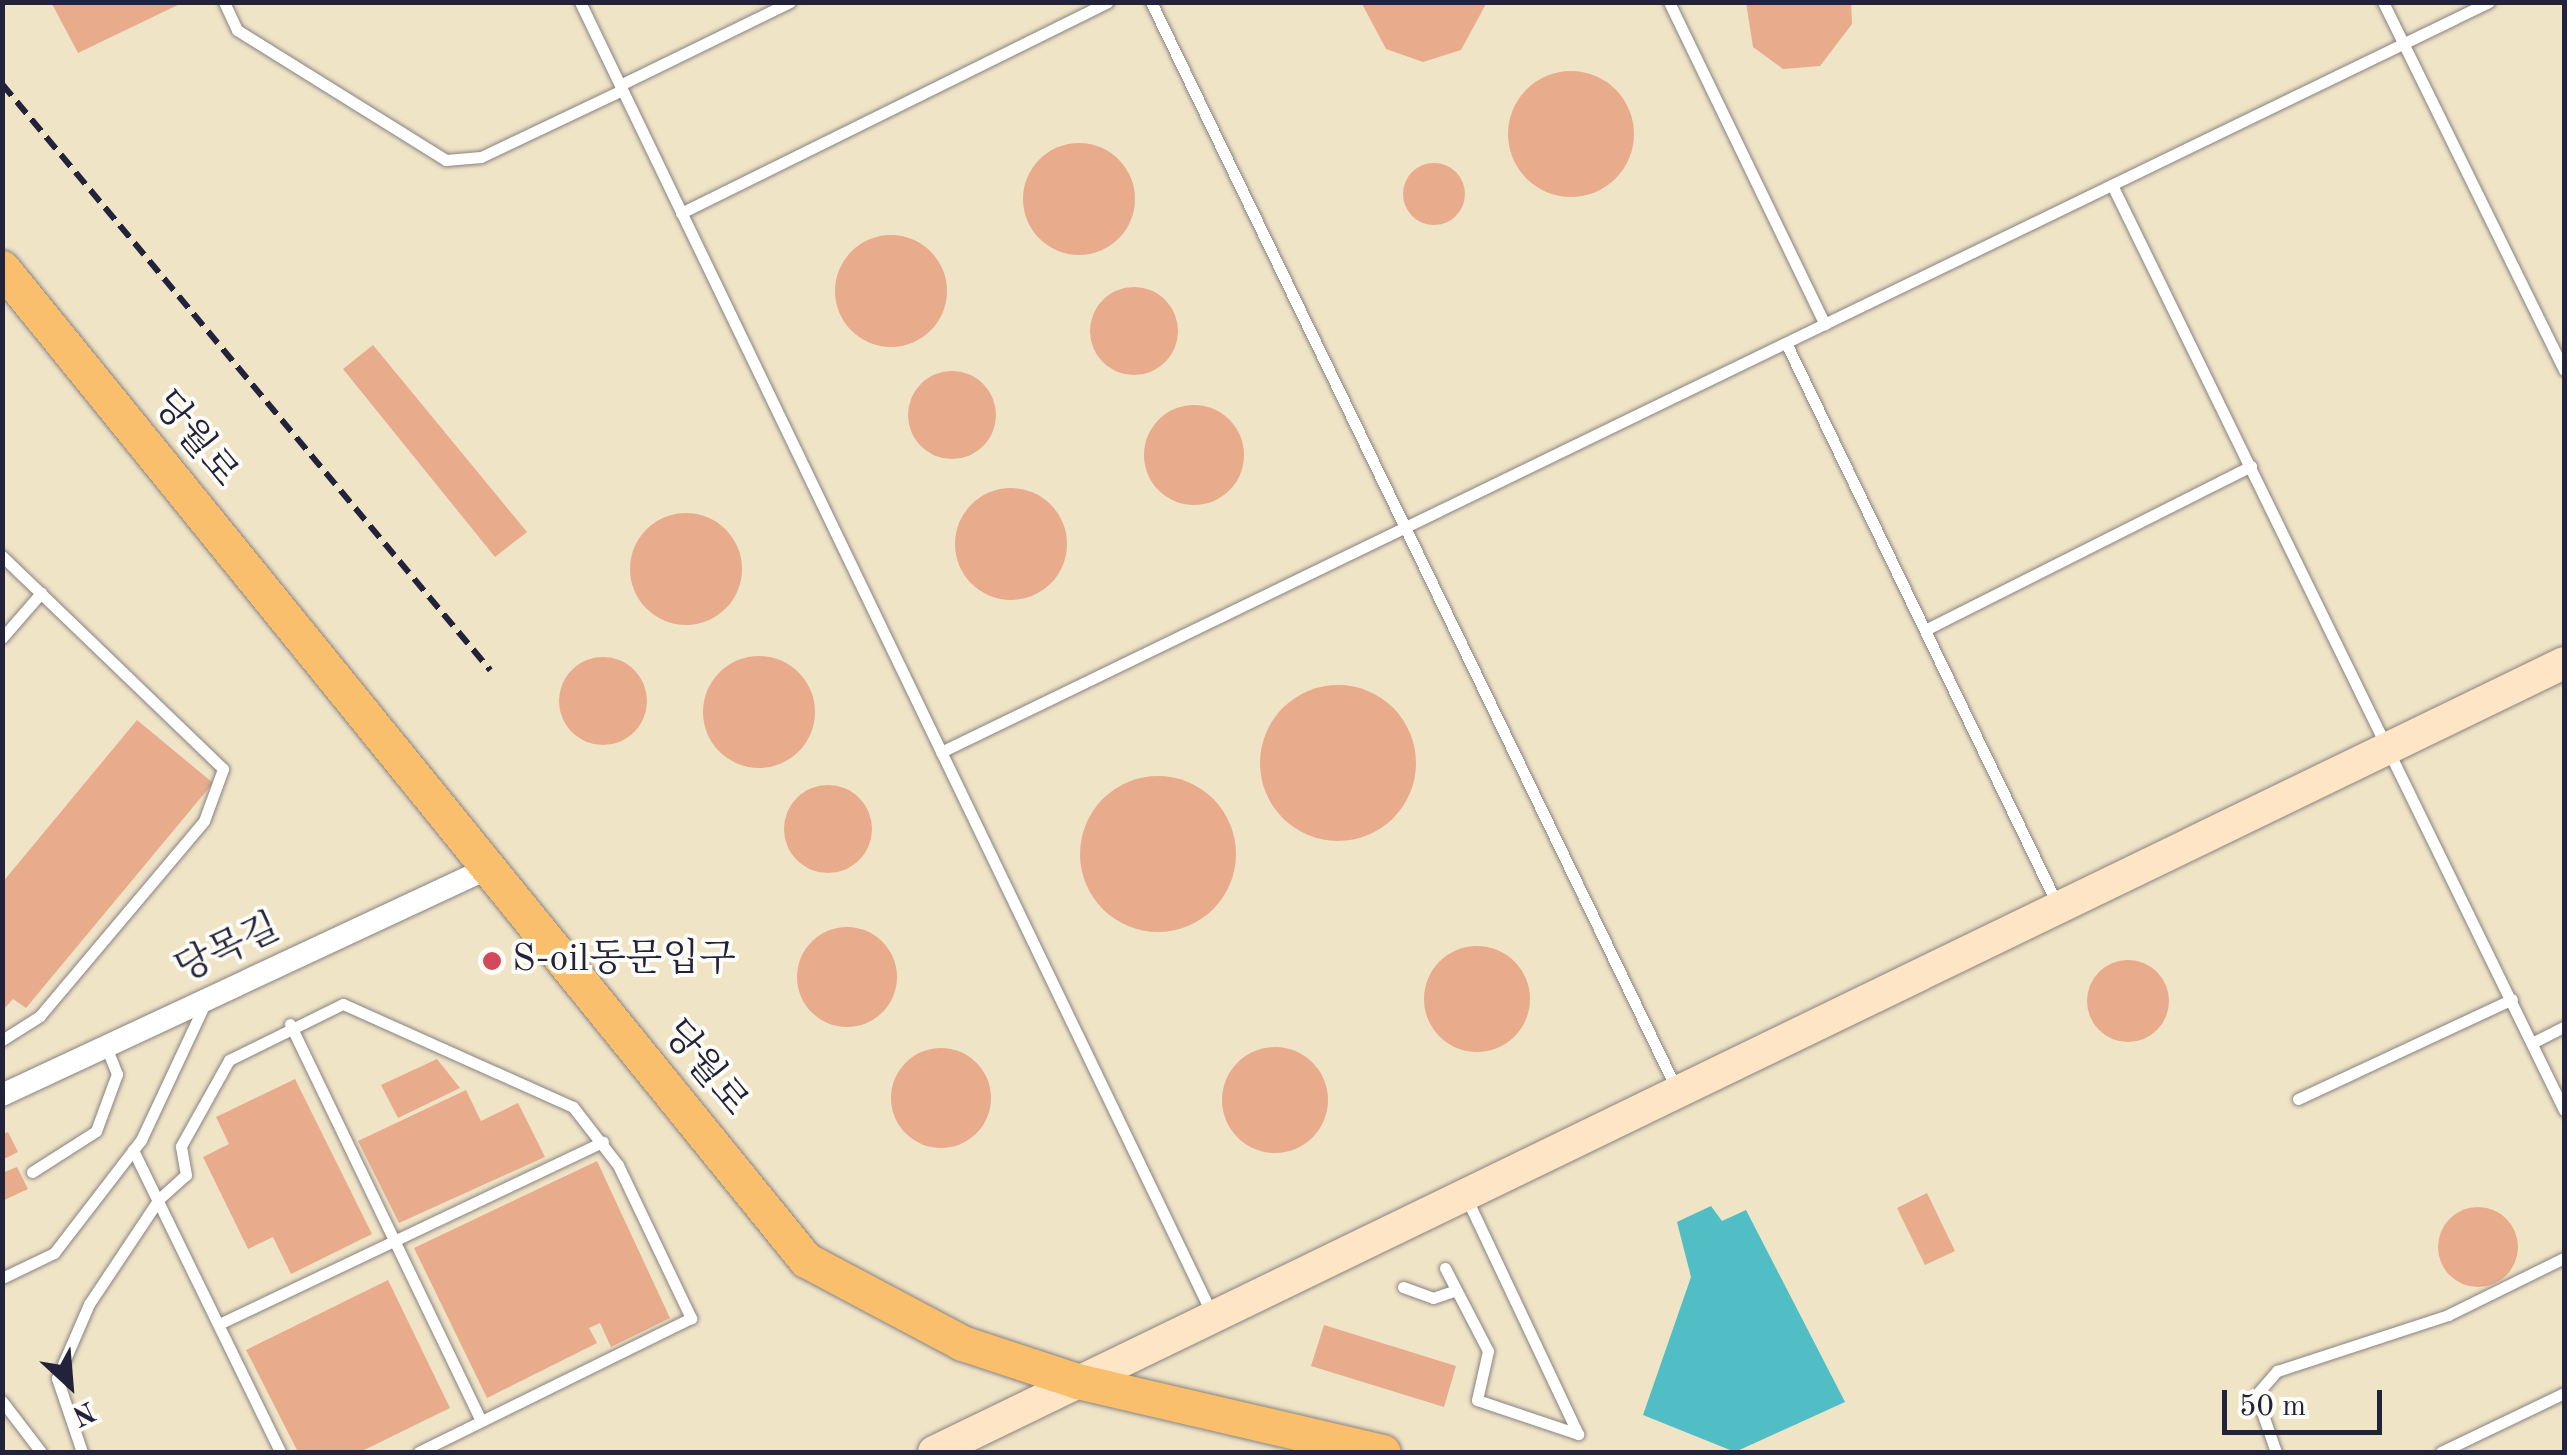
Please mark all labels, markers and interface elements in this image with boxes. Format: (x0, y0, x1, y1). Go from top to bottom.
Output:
street label: 당월로 (142, 383, 246, 497)
street label: 당목길 (168, 906, 288, 994)
place label: S-oil동문입구 (512, 938, 736, 984)
marker: S-oil동문입구 (481, 950, 503, 972)
street label: 당월로 (652, 1012, 756, 1126)
north arrow (20, 1335, 120, 1435)
scale bar (2227, 1370, 2387, 1432)
text: 50 m (2239, 1392, 2306, 1422)
text: N (67, 1395, 99, 1429)

